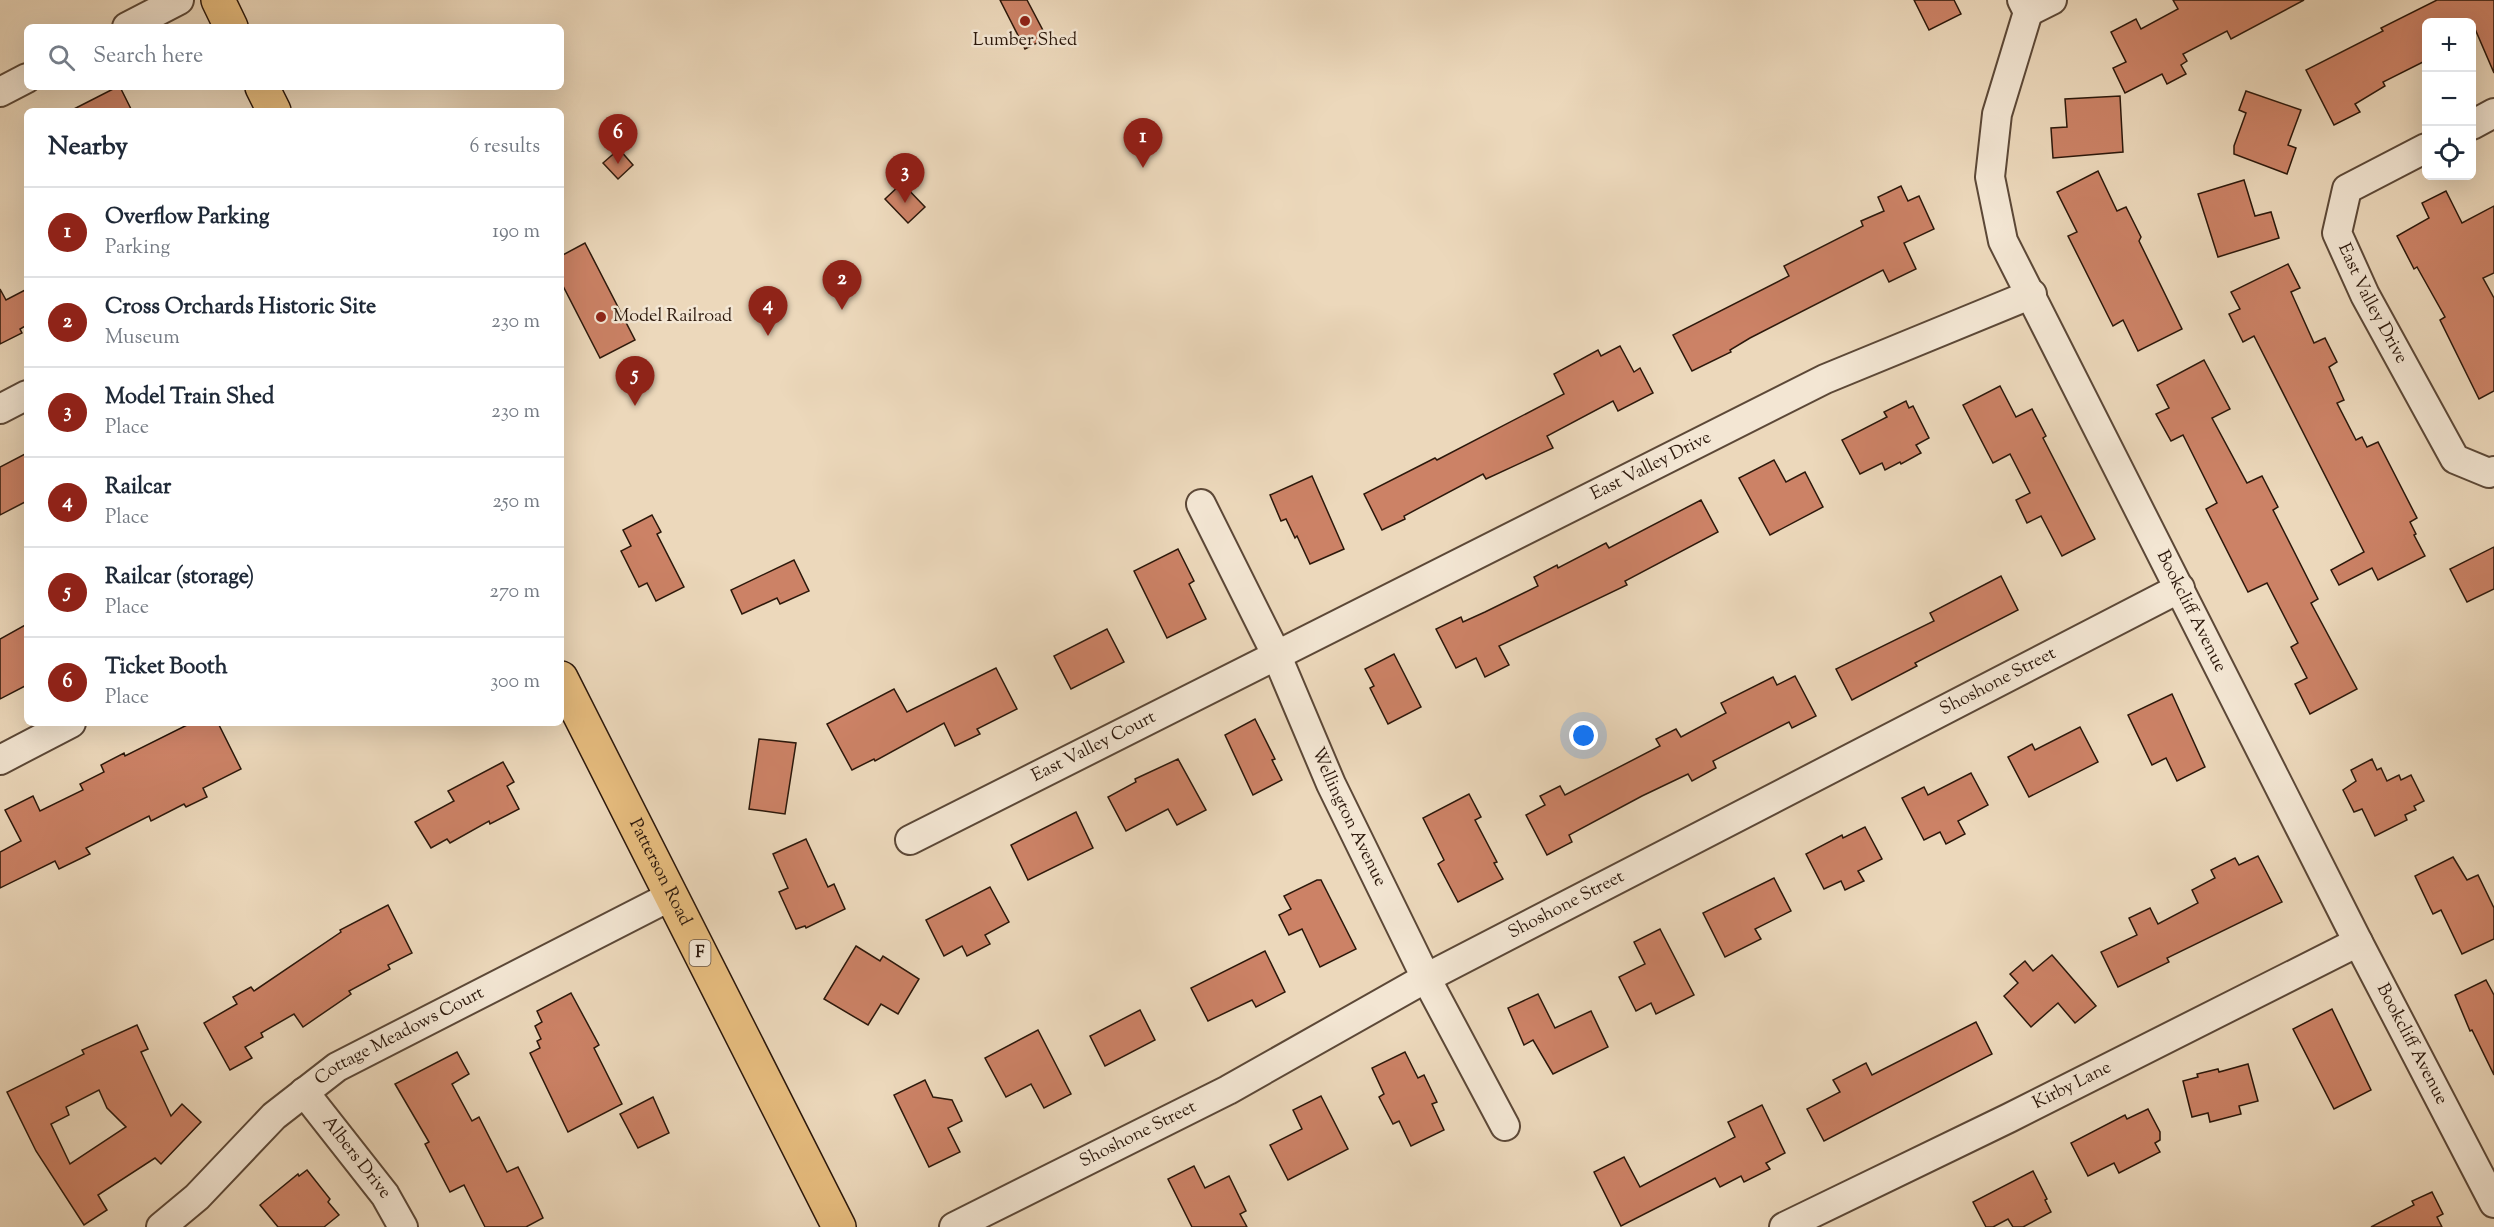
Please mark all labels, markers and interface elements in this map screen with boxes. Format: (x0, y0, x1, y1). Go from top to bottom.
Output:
marker: Lumber Shed (1018, 14, 1032, 28)
map controls (2422, 18, 2476, 180)
button: + (2422, 18, 2476, 72)
search box (24, 24, 564, 90)
place label: Lumber Shed (973, 28, 1077, 54)
icon: search (45, 41, 78, 74)
text: Search here (93, 41, 203, 73)
button: − (2422, 72, 2476, 126)
pin: 6 (598, 114, 638, 164)
pin: 1 (1124, 118, 1162, 168)
button: locate (2422, 126, 2476, 180)
text: Nearby (48, 129, 128, 166)
text: 6 results (470, 133, 540, 162)
pin: 3 (886, 154, 924, 203)
text: Overflow Parking (105, 202, 269, 234)
text: 1 (64, 218, 71, 247)
text: 190 m (492, 218, 540, 247)
text: Parking (105, 234, 170, 263)
street label: East Valley Drive (2330, 239, 2413, 369)
pin: 2 (822, 260, 862, 310)
pin: 4 (748, 286, 788, 336)
text: Cross Orchards Historic Site (105, 292, 376, 324)
place label: Model Railroad (613, 304, 732, 330)
text: 2 (63, 308, 72, 337)
text: 230 m (491, 308, 540, 337)
marker: Model Railroad (594, 310, 608, 324)
text: Museum (105, 324, 180, 353)
pin: 5 (616, 356, 654, 406)
text: Model Train Shed (105, 382, 274, 414)
text: 3 (63, 398, 72, 427)
text: 230 m (491, 398, 540, 427)
text: Place (105, 414, 149, 443)
street label: East Valley Drive (1586, 425, 1716, 508)
text: Railcar (105, 472, 171, 504)
text: 4 (62, 488, 73, 517)
text: 250 m (492, 488, 540, 517)
text: Place (105, 504, 149, 533)
street label: Bookcliff Avenue (2149, 546, 2232, 677)
text: Railcar (storage) (105, 562, 254, 594)
text: 5 (64, 578, 71, 607)
text: 270 m (490, 578, 540, 607)
text: Place (105, 594, 149, 623)
street label: Shoshone Street (1936, 641, 2061, 723)
text: Ticket Booth (105, 652, 228, 684)
text: 6 (63, 668, 72, 697)
text: 300 m (490, 668, 540, 697)
text: Place (105, 684, 149, 713)
street label: East Valley Court (1027, 705, 1161, 790)
your location (1569, 721, 1598, 750)
street label: Wellington Avenue (1304, 743, 1392, 891)
street label: Patterson Road (621, 814, 698, 931)
street label: Shoshone Street (1504, 864, 1629, 946)
road number: F (690, 940, 710, 966)
street label: Bookcliff Avenue (2369, 979, 2454, 1110)
street label: Cottage Meadows Court (309, 981, 489, 1092)
street label: Kirby Lane (2029, 1055, 2116, 1117)
street label: Shoshone Street (1075, 1095, 1201, 1175)
street label: Albers Drive (315, 1111, 397, 1205)

